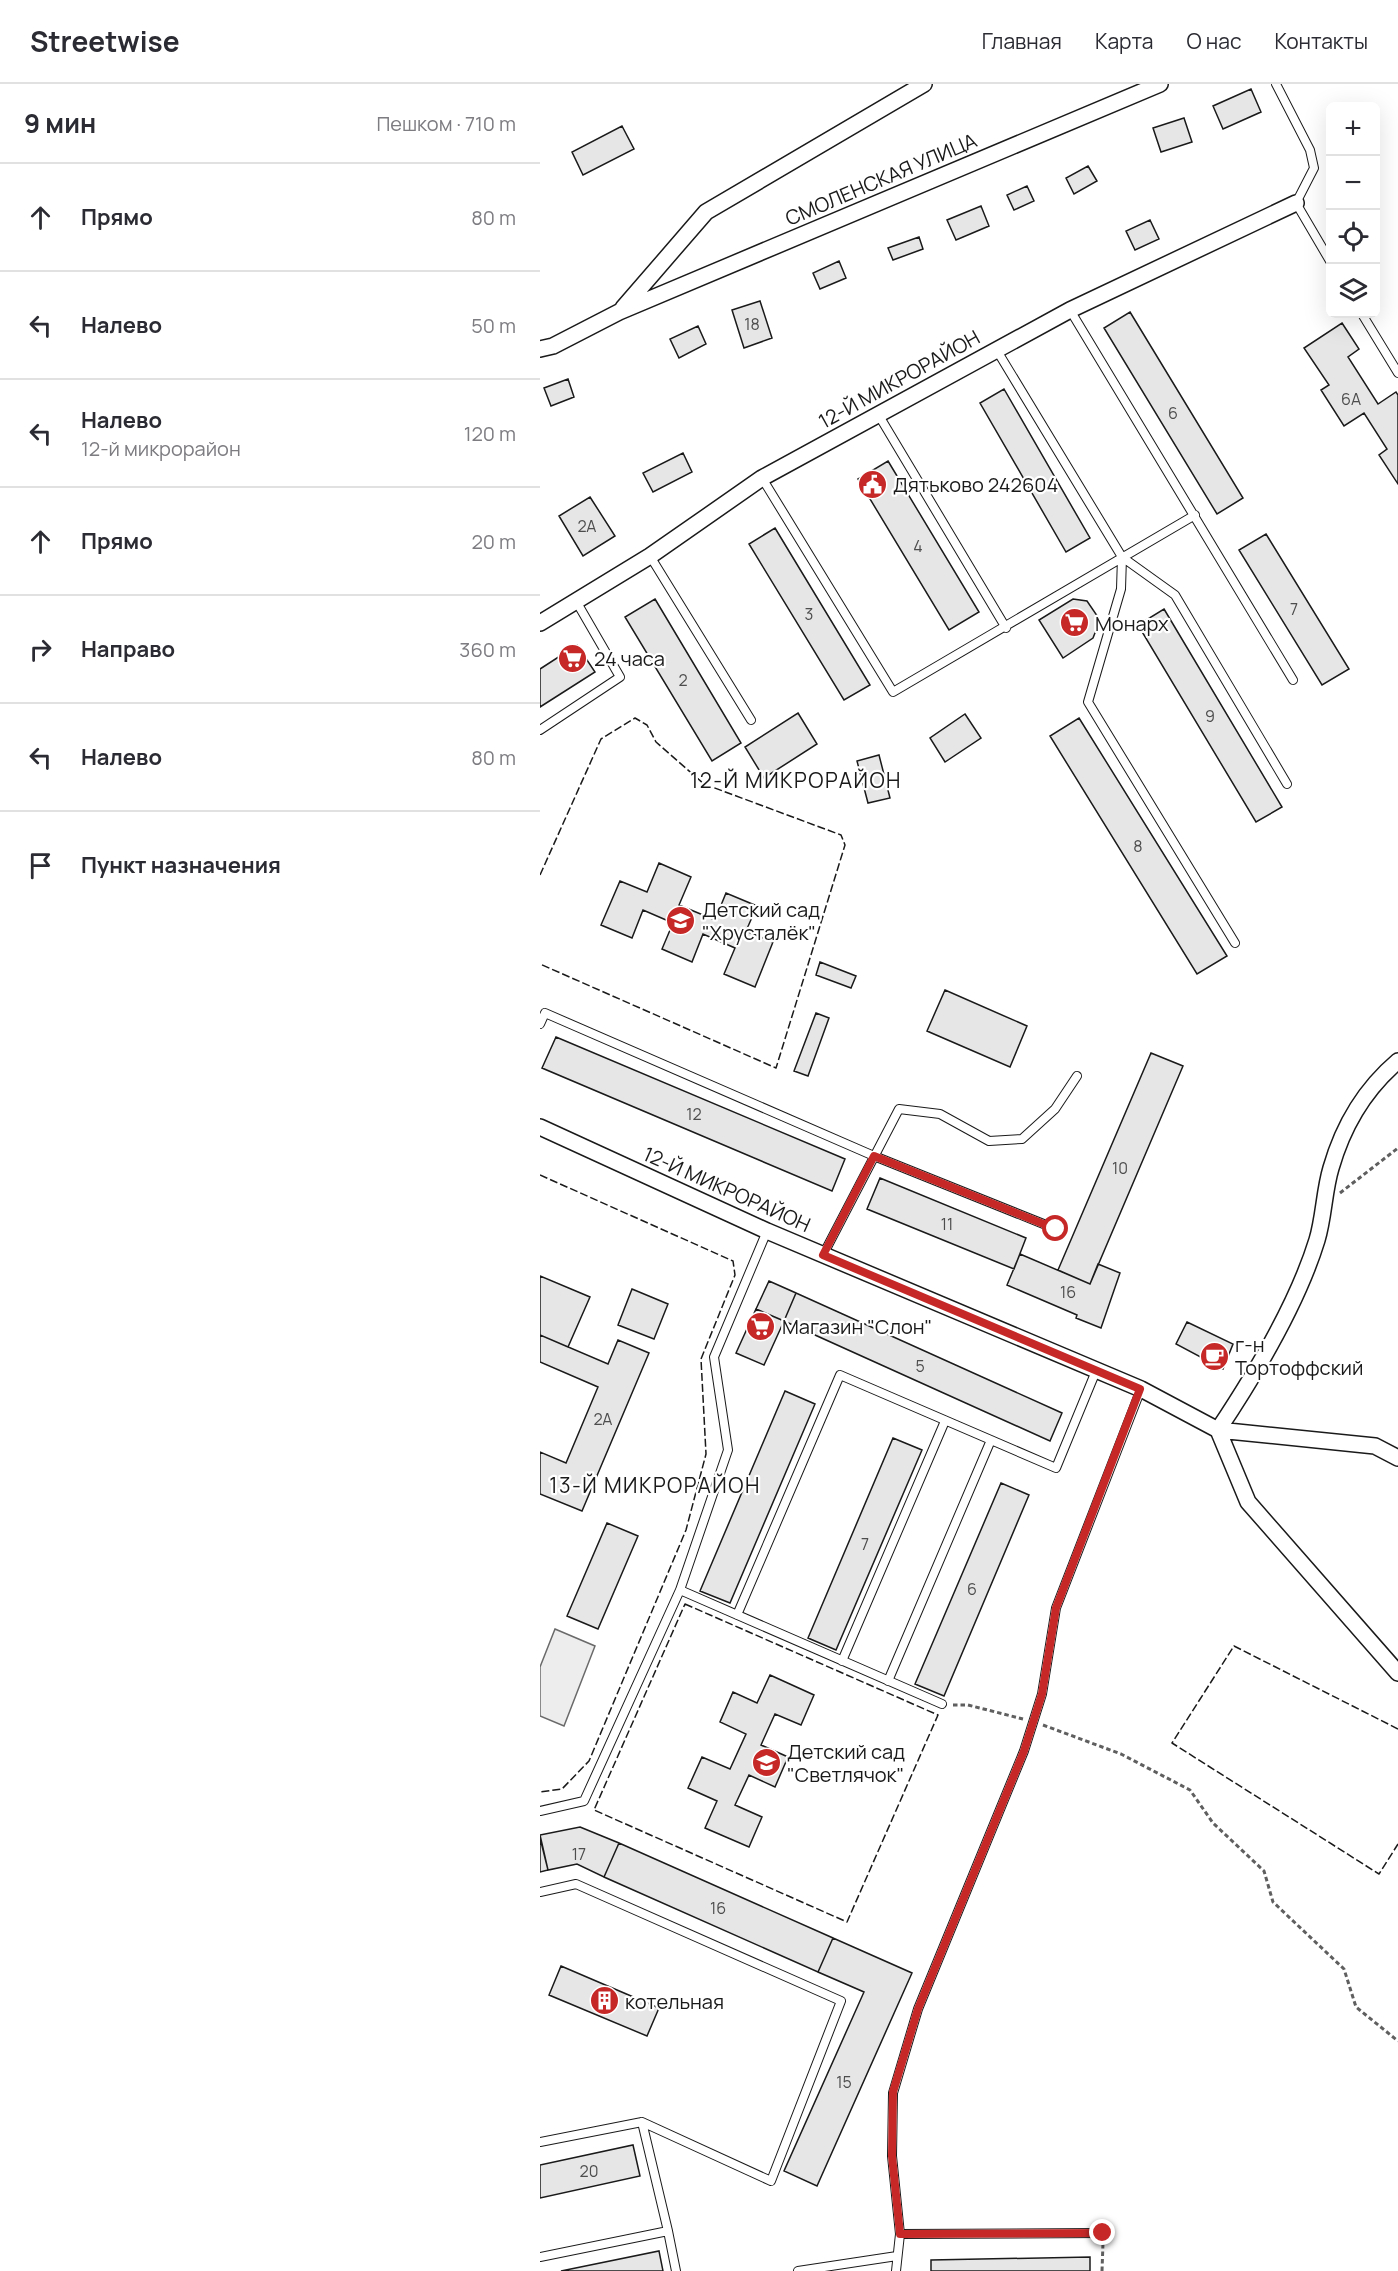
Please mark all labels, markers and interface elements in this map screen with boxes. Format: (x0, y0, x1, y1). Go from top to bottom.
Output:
text: Streetwise (30, 22, 180, 60)
text: Главная (982, 27, 1062, 55)
text: Карта (1095, 27, 1153, 55)
text: О нас (1186, 27, 1242, 55)
text: Контакты (1275, 27, 1368, 55)
map controls (1326, 102, 1380, 318)
button: + (1326, 102, 1380, 156)
text: 9 мин (24, 105, 96, 141)
text: Пешком · 710 m (376, 110, 516, 137)
street label: СМОЛЕНСКАЯ УЛИЦА (781, 126, 981, 232)
button: − (1326, 156, 1380, 210)
icon: ahead (24, 201, 57, 234)
text: Прямо (81, 202, 153, 232)
text: 80 m (471, 204, 516, 231)
button: locate (1326, 210, 1380, 264)
button: layers (1326, 264, 1380, 318)
icon: left (24, 309, 57, 342)
text: Налево (81, 310, 162, 340)
text: 50 m (471, 312, 516, 339)
house number: 18 (744, 313, 760, 335)
street label: 12-Й МИКРОРАЙОН (814, 323, 984, 435)
house number: 6А (1341, 388, 1361, 410)
house number: 6 (1168, 402, 1178, 424)
text: Налево (81, 405, 162, 435)
icon: left (24, 417, 57, 450)
text: 120 m (464, 420, 516, 447)
text: 12-й микрорайон (81, 435, 241, 462)
public building icon: Дятьково 242604 (856, 468, 888, 500)
place label: Дятьково 242604 (893, 471, 1058, 498)
house number: 2А (578, 515, 596, 537)
icon: ahead (24, 525, 57, 558)
text: Прямо (81, 526, 153, 556)
text: 20 m (471, 528, 516, 555)
house number: 4 (913, 535, 923, 557)
house number: 7 (1290, 598, 1298, 620)
house number: 3 (805, 603, 813, 625)
supermarket icon: Монарх (1058, 607, 1090, 639)
place label: Монарх (1095, 610, 1169, 637)
icon: right (24, 633, 57, 666)
text: Направо (81, 634, 175, 664)
text: 360 m (459, 636, 516, 663)
supermarket icon: 24 часа (557, 642, 589, 674)
place label: 24 часа (594, 645, 665, 672)
house number: 2 (678, 669, 688, 691)
house number: 9 (1205, 705, 1215, 727)
icon: left (24, 741, 57, 774)
text: Налево (81, 742, 162, 772)
text: 80 m (471, 744, 516, 771)
district label: 12-Й МИКРОРАЙОН (690, 766, 902, 794)
house number: 8 (1133, 835, 1143, 857)
icon: arrive (24, 849, 57, 882)
text: Пункт назначения (81, 850, 281, 880)
place label: Детский сад "Хрусталёк" (702, 896, 820, 946)
school or university icon: Детский сад "Хрусталёк" (665, 904, 697, 936)
house number: 12 (686, 1103, 702, 1125)
street label: 12-Й МИКРОРАЙОН (639, 1140, 815, 1238)
house number: 10 (1112, 1157, 1128, 1179)
house number: 11 (941, 1213, 953, 1235)
route start (1042, 1215, 1068, 1241)
house number: 16 (1060, 1281, 1076, 1303)
supermarket icon: Магазин "Слон" (745, 1310, 777, 1342)
place label: Магазин "Слон" (782, 1313, 932, 1340)
place label: г-н Тортоффский (1235, 1331, 1363, 1381)
cafe icon: г-н Тортоффский (1198, 1340, 1230, 1372)
house number: 5 (915, 1355, 925, 1377)
house number: 2А (594, 1408, 612, 1430)
district label: 13-Й МИКРОРАЙОН (549, 1471, 761, 1499)
house number: 7 (861, 1533, 869, 1555)
house number: 6 (967, 1578, 977, 1600)
place label: Детский сад "Светлячок" (787, 1738, 905, 1788)
school or university icon: Детский сад "Светлячок" (750, 1747, 782, 1779)
house number: 17 (572, 1843, 586, 1865)
house number: 16 (710, 1897, 726, 1919)
building icon: котельная (588, 1985, 620, 2017)
place label: котельная (625, 1988, 724, 2015)
house number: 15 (836, 2071, 852, 2093)
house number: 20 (580, 2160, 598, 2182)
route end (1089, 2219, 1115, 2245)

